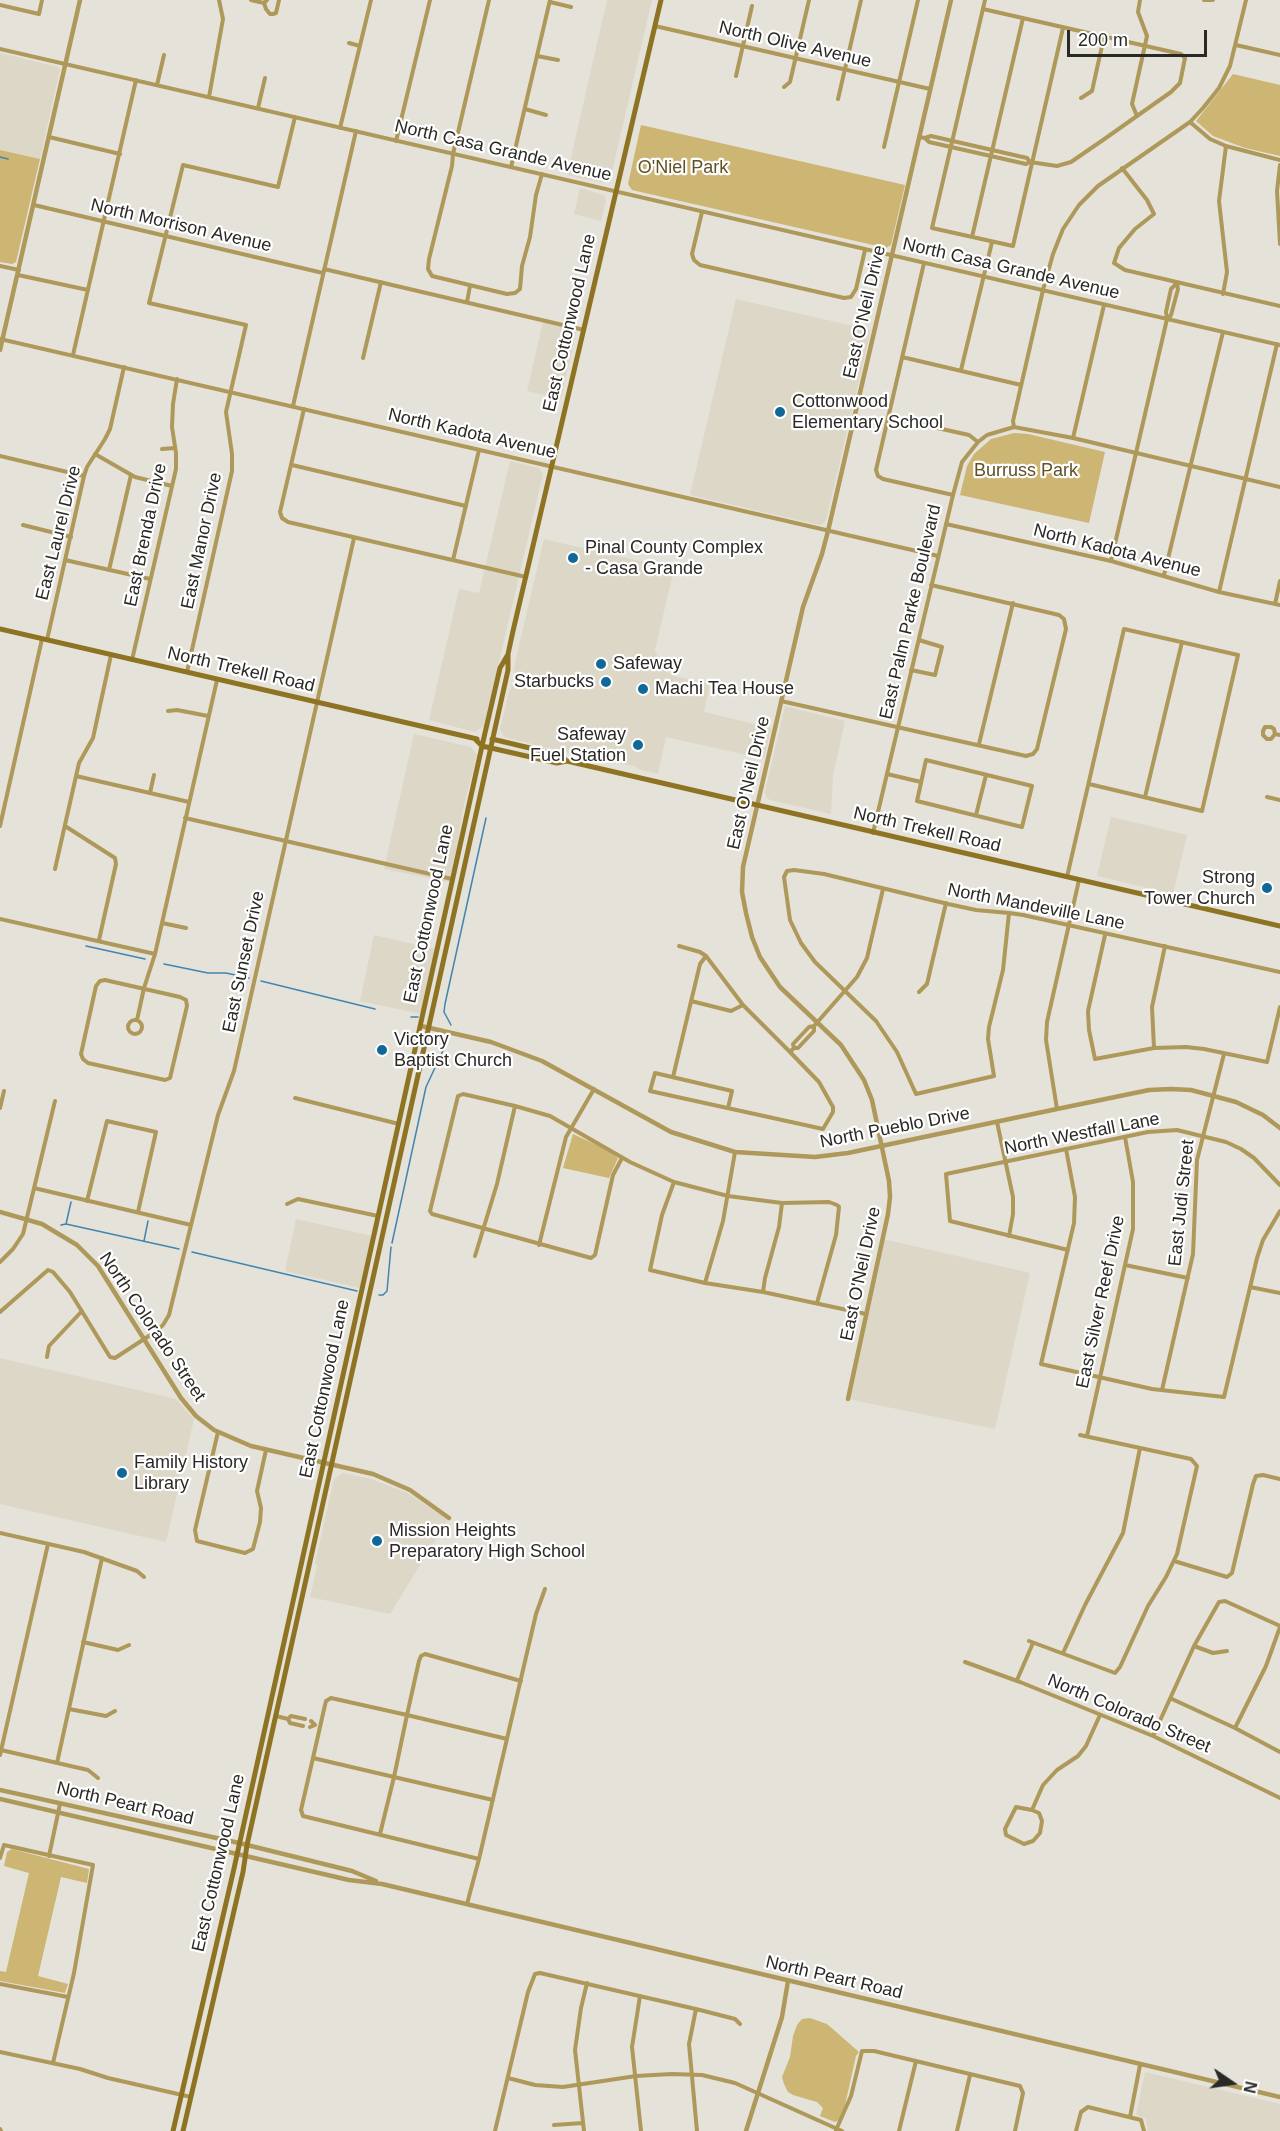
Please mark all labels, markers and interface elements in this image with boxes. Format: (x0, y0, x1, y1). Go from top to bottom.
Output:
street label: North Olive Avenue (717, 17, 873, 73)
scale bar (1070, 18, 1210, 56)
text: 200 m (1078, 30, 1128, 50)
street label: North Casa Grande Avenue (393, 116, 613, 186)
park label: O'Niel Park (638, 157, 728, 179)
street label: North Morrison Avenue (89, 195, 273, 257)
street label: East Cottonwood Lane (539, 232, 601, 414)
street label: North Casa Grande Avenue (901, 234, 1121, 304)
street label: East O'Neil Drive (839, 243, 891, 381)
place label: Cottonwood Elementary School (792, 391, 943, 434)
street label: North Kadota Avenue (386, 404, 558, 464)
marker: Cottonwood Elementary School (773, 405, 787, 419)
park label: Burruss Park (974, 460, 1078, 482)
street label: East Brenda Drive (120, 461, 172, 609)
street label: East Laurel Drive (32, 463, 86, 603)
street label: East Manor Drive (177, 471, 227, 611)
street label: East Palm Parke Boulevard (876, 502, 946, 722)
street label: North Kadota Avenue (1031, 520, 1203, 582)
place label: Pinal County Complex - Casa Grande (585, 537, 763, 580)
marker: Pinal County Complex - Casa Grande (566, 551, 580, 565)
street label: North Trekell Road (165, 643, 317, 697)
place label: Safeway (613, 653, 682, 675)
marker: Safeway (594, 657, 608, 671)
place label: Starbucks (514, 671, 594, 693)
marker: Starbucks (599, 675, 613, 689)
place label: Machi Tea House (655, 678, 794, 700)
marker: Machi Tea House (636, 682, 650, 696)
street label: East O'Neil Drive (723, 714, 775, 852)
place label: Safeway Fuel Station (530, 724, 626, 766)
marker: Safeway Fuel Station (631, 738, 645, 752)
street label: North Trekell Road (851, 803, 1003, 857)
street label: East Cottonwood Lane (400, 823, 458, 1005)
place label: Strong Tower Church (1144, 867, 1255, 910)
street label: North Mandeville Lane (946, 879, 1126, 935)
marker: Strong Tower Church (1260, 881, 1274, 895)
street label: East Sunset Drive (218, 889, 270, 1035)
place label: Victory Baptist Church (394, 1029, 512, 1072)
marker: Victory Baptist Church (375, 1043, 389, 1057)
street label: North Pueblo Drive (818, 1103, 972, 1153)
street label: North Westfall Lane (1003, 1108, 1161, 1160)
street label: East Judi Street (1165, 1139, 1199, 1267)
street label: East O'Neil Drive (836, 1205, 886, 1343)
street label: East Silver Reef Drive (1072, 1214, 1130, 1390)
street label: North Colorado Street (94, 1248, 210, 1406)
street label: East Cottonwood Lane (296, 1298, 354, 1480)
place label: Family History Library (134, 1452, 248, 1494)
marker: Family History Library (115, 1466, 129, 1480)
place label: Mission Heights Preparatory High School (389, 1520, 585, 1562)
marker: Mission Heights Preparatory High School (370, 1534, 384, 1548)
street label: North Colorado Street (1044, 1670, 1214, 1758)
street label: East Cottonwood Lane (188, 1772, 250, 1954)
street label: North Peart Road (54, 1778, 196, 1830)
street label: North Peart Road (763, 1952, 905, 2004)
north arrow (1202, 2053, 1262, 2113)
text: N (1240, 2080, 1260, 2095)

